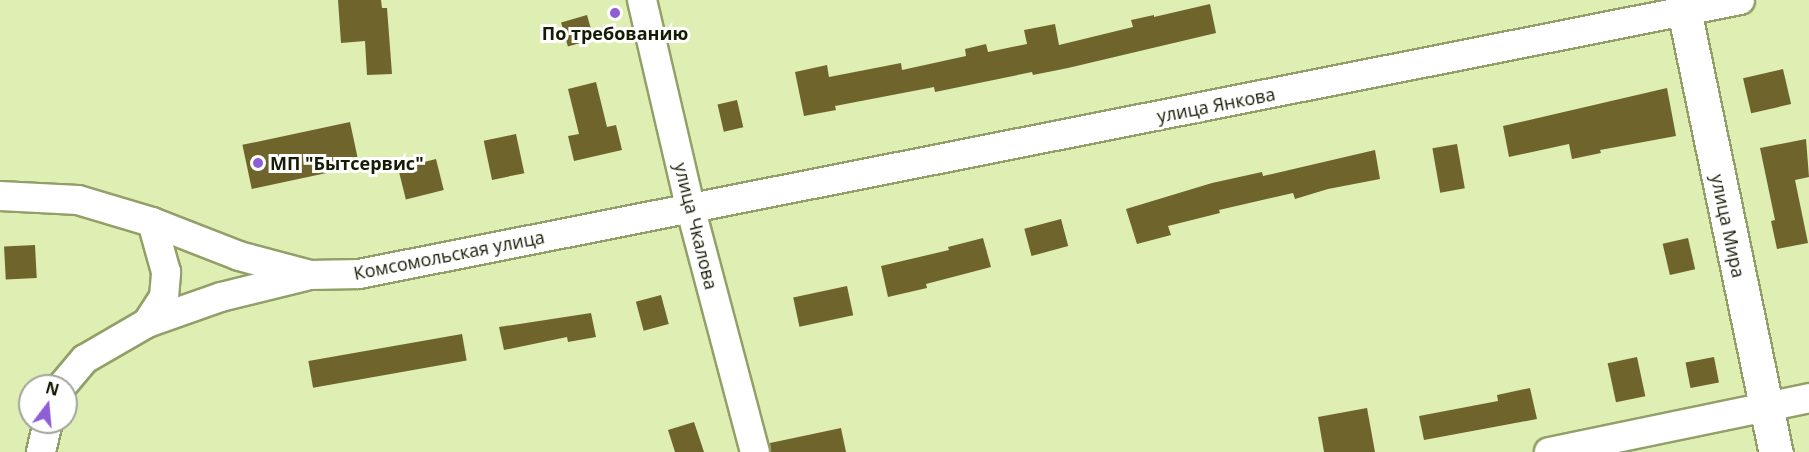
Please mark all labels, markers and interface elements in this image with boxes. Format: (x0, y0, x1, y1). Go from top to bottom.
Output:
marker: По требованию (608, 6, 622, 20)
place label: По требованию (542, 22, 688, 44)
street label: улица Янкова (1155, 83, 1277, 127)
place label: МП "Бытсервис" (270, 152, 424, 174)
marker: МП "Бытсервис" (251, 156, 265, 170)
street label: улица Чкалова (670, 160, 722, 292)
street label: улица Мира (1706, 172, 1750, 280)
street label: Комсомольская улица (352, 226, 546, 284)
north arrow (18, 374, 78, 434)
text: N (43, 376, 62, 401)

